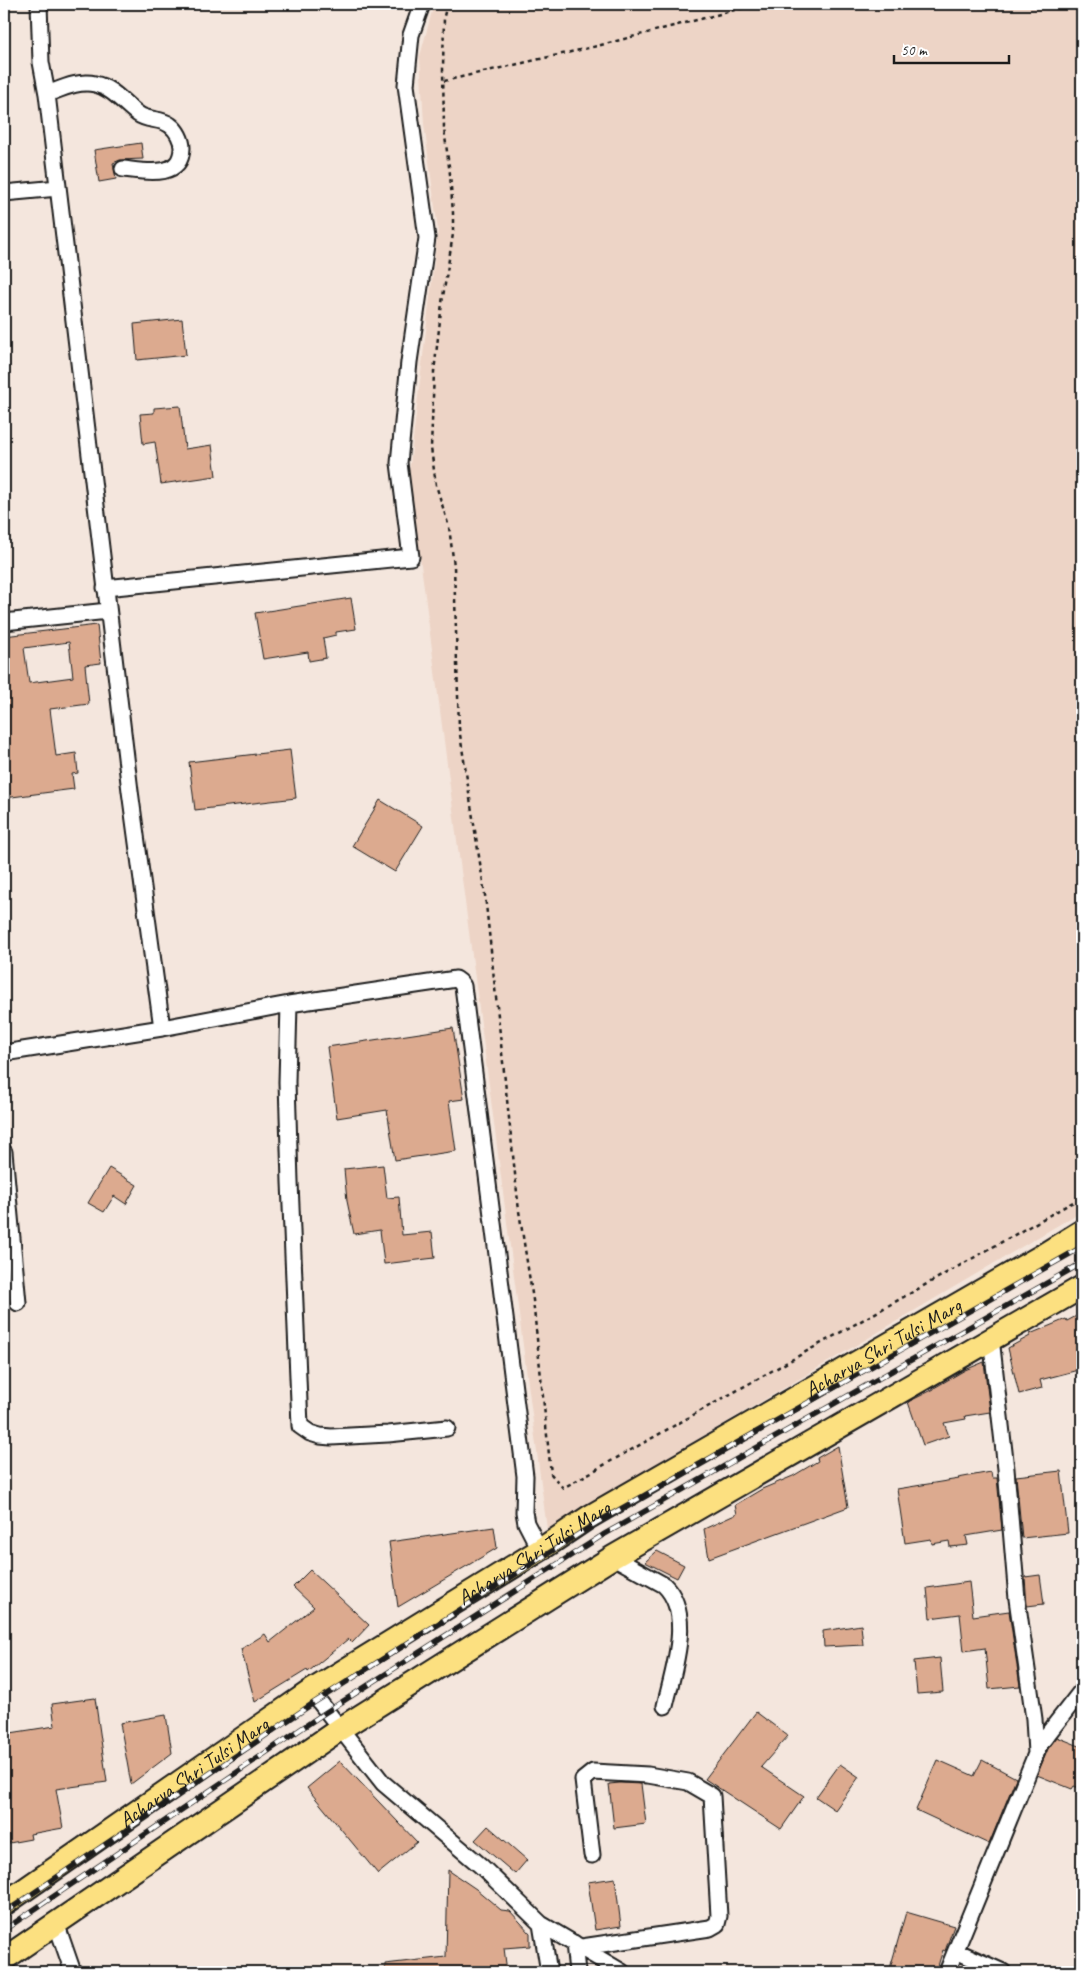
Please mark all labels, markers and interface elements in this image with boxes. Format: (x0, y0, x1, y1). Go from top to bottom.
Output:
scale bar (894, 32, 1008, 64)
text: 50 m (901, 41, 928, 60)
street label: Acharya Shri Tulsi Marg (800, 1291, 967, 1403)
street label: Acharya Shri Tulsi Marg (452, 1494, 616, 1611)
street label: Acharya Shri Tulsi Marg (114, 1710, 275, 1833)

